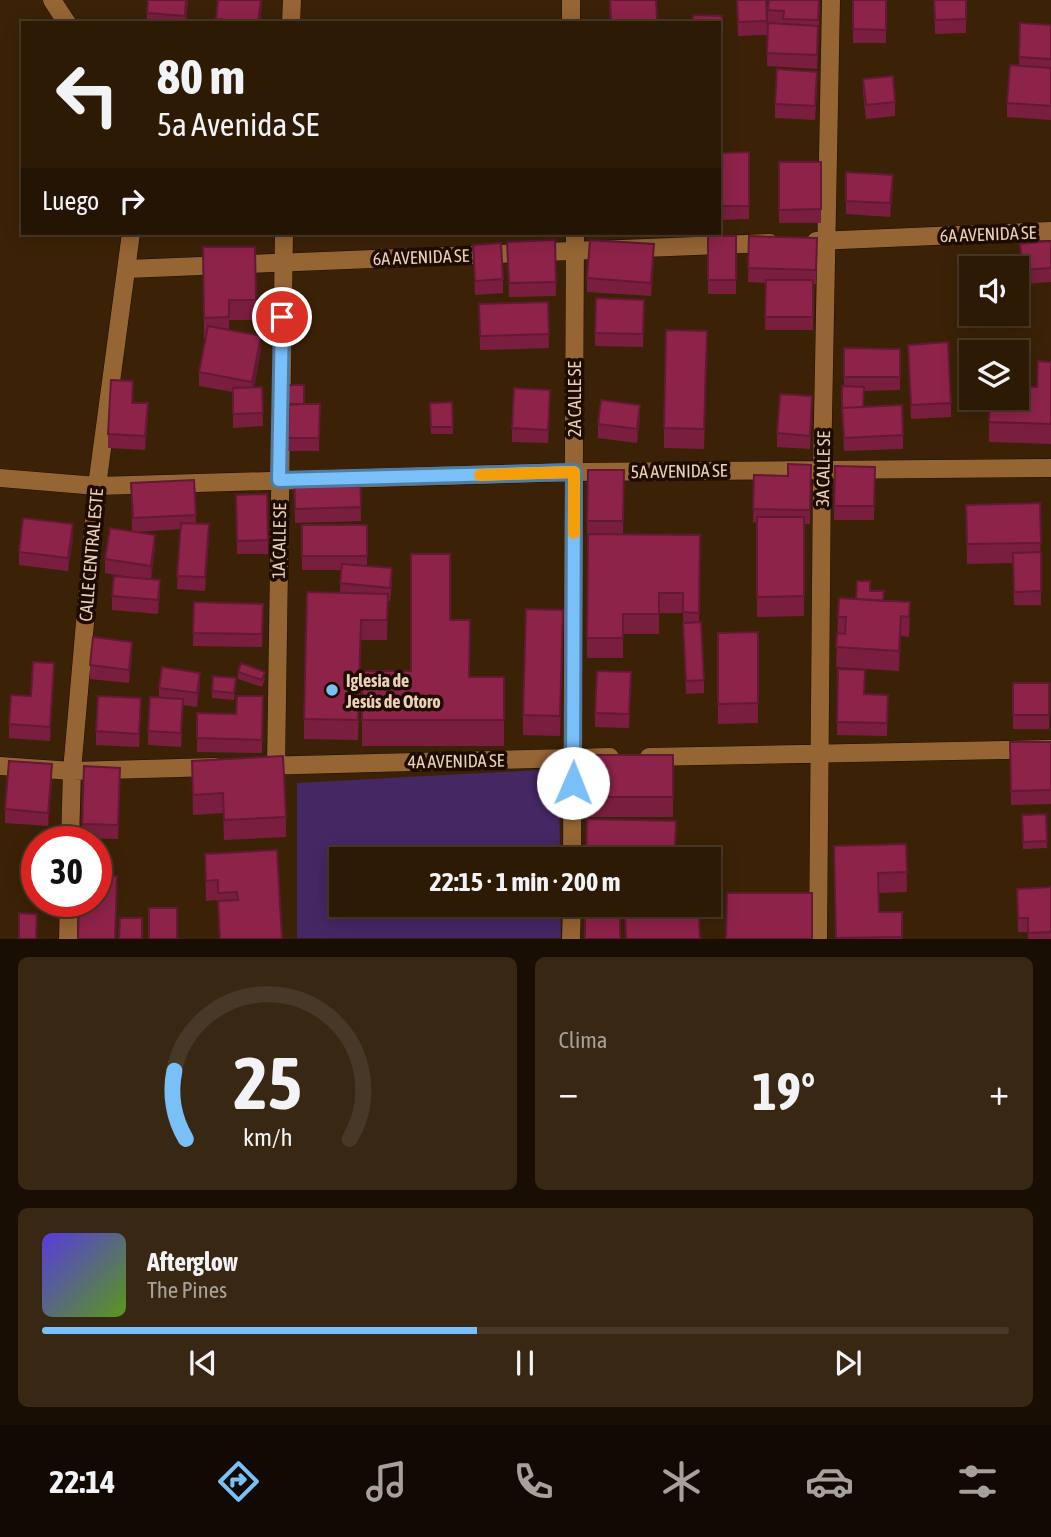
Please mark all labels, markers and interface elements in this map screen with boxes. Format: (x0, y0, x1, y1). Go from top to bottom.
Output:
text: 80 m (157, 48, 245, 104)
icon: left (42, 49, 133, 140)
text: 5a Avenida SE (157, 106, 319, 143)
icon: right (113, 182, 151, 220)
text: Luego (42, 186, 99, 216)
street label: 6A AVENIDA SE (939, 222, 1037, 246)
street label: 6A AVENIDA SE (372, 245, 470, 269)
map controls (959, 256, 1029, 410)
button: sound (959, 256, 1029, 326)
pin (252, 287, 312, 347)
icon: arrive (263, 298, 301, 336)
button: layers (959, 340, 1029, 410)
street label: 2A CALLE SE (564, 361, 585, 437)
street label: 3A CALLE SE (812, 431, 834, 507)
street label: 5A AVENIDA SE (631, 460, 728, 482)
street label: CALLE CENTRAL ESTE (75, 487, 107, 622)
street label: 1A CALLE SE (268, 503, 290, 579)
place label: Iglesia de Jesús de Otoro (345, 670, 441, 712)
marker: Iglesia de Jesús de Otoro (324, 682, 340, 698)
position arrow (536, 746, 610, 820)
street label: 4A AVENIDA SE (408, 750, 505, 772)
speed limit sign: 30 (21, 826, 112, 917)
text: 22:15 · 1 min · 200 m (430, 867, 620, 897)
text: Clima (559, 1027, 608, 1053)
text: 25 (233, 1042, 301, 1125)
text: 19° (752, 1061, 815, 1121)
text: − (559, 1070, 578, 1113)
text: + (989, 1070, 1009, 1113)
text: km/h (242, 1123, 292, 1151)
text: Afterglow (147, 1247, 238, 1277)
text: The Pines (147, 1277, 227, 1303)
icon: previous (184, 1344, 222, 1382)
icon: pause (506, 1344, 544, 1382)
icon: next (829, 1344, 867, 1382)
icon: directions (214, 1457, 263, 1506)
icon: music (362, 1457, 411, 1506)
icon: phone (509, 1457, 558, 1506)
icon: climate (657, 1457, 706, 1506)
icon: car (805, 1457, 854, 1506)
icon: filters (953, 1457, 1002, 1506)
text: 22:14 (49, 1463, 115, 1500)

